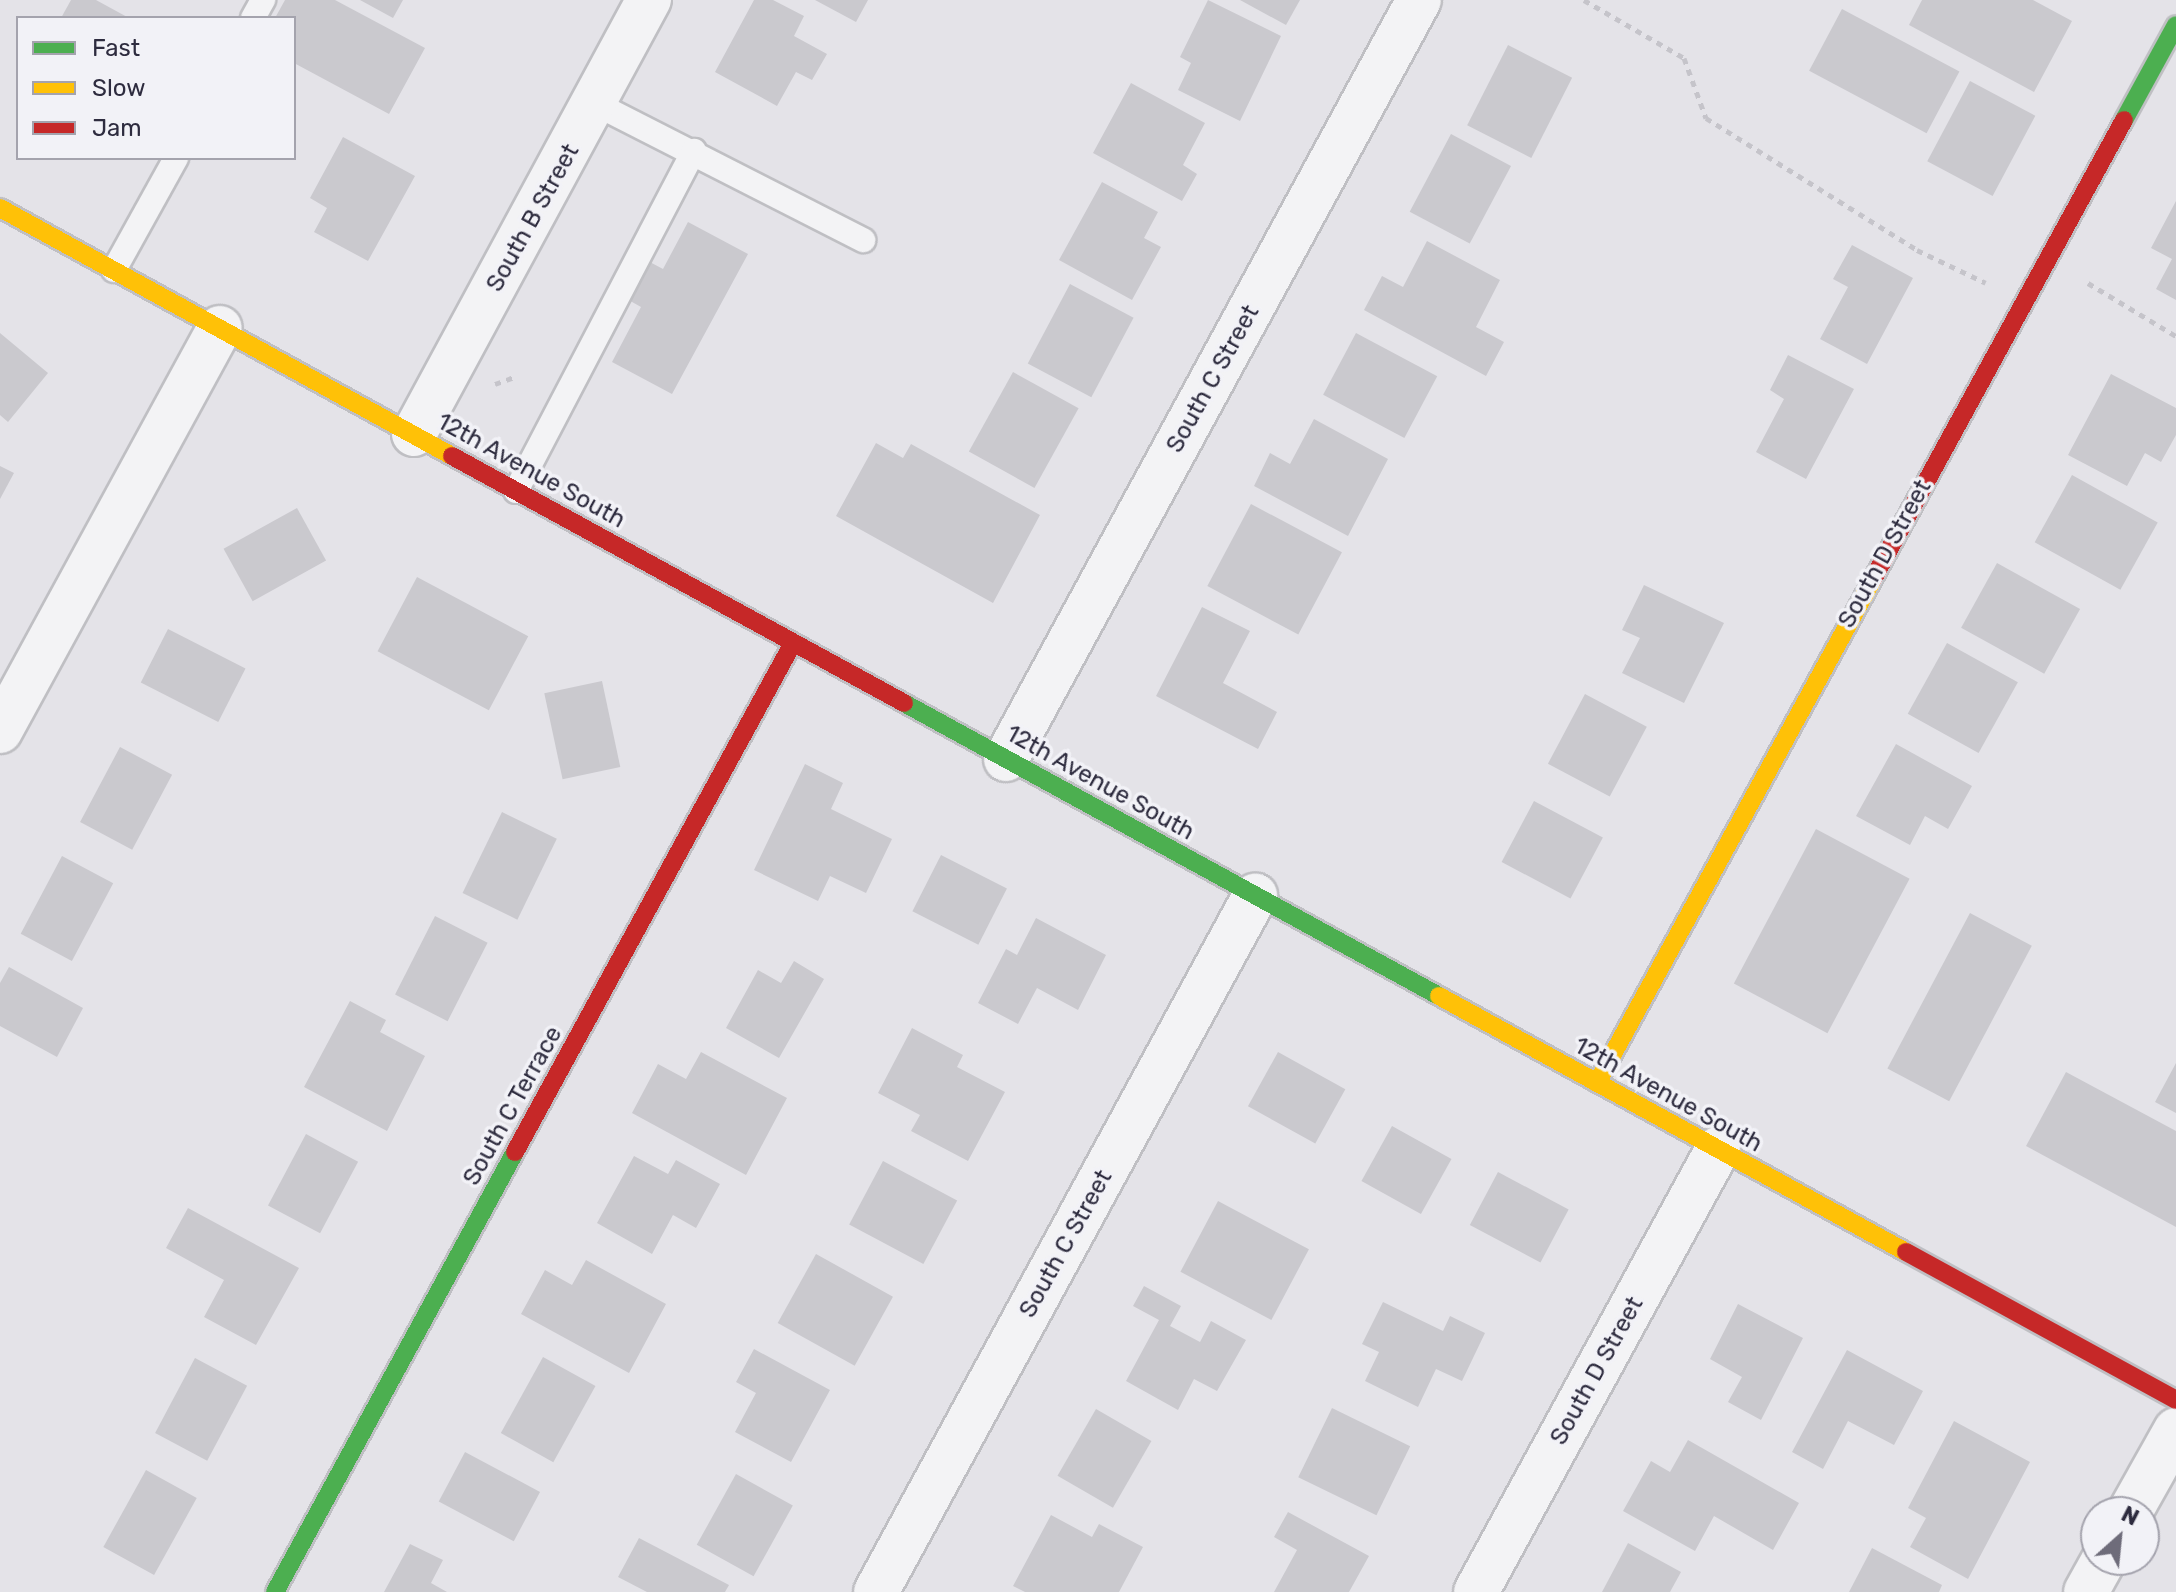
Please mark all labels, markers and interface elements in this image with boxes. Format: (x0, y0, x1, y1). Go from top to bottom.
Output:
legend (16, 16, 296, 160)
text: Fast (92, 34, 140, 62)
text: Slow (92, 74, 145, 102)
text: Jam (92, 114, 142, 142)
street label: South B Street (481, 139, 585, 297)
street label: South C Street (1161, 300, 1265, 458)
street label: 12th Avenue South (432, 407, 630, 535)
street label: South D Street (1832, 475, 1938, 633)
street label: 12th Avenue South (1001, 719, 1199, 847)
street label: South C Terrace (457, 1021, 569, 1191)
street label: 12th Avenue South (1569, 1031, 1767, 1159)
street label: South C Street (1014, 1165, 1118, 1323)
street label: South D Street (1544, 1292, 1650, 1450)
north arrow (2080, 1496, 2160, 1576)
text: N (2117, 1500, 2143, 1532)

